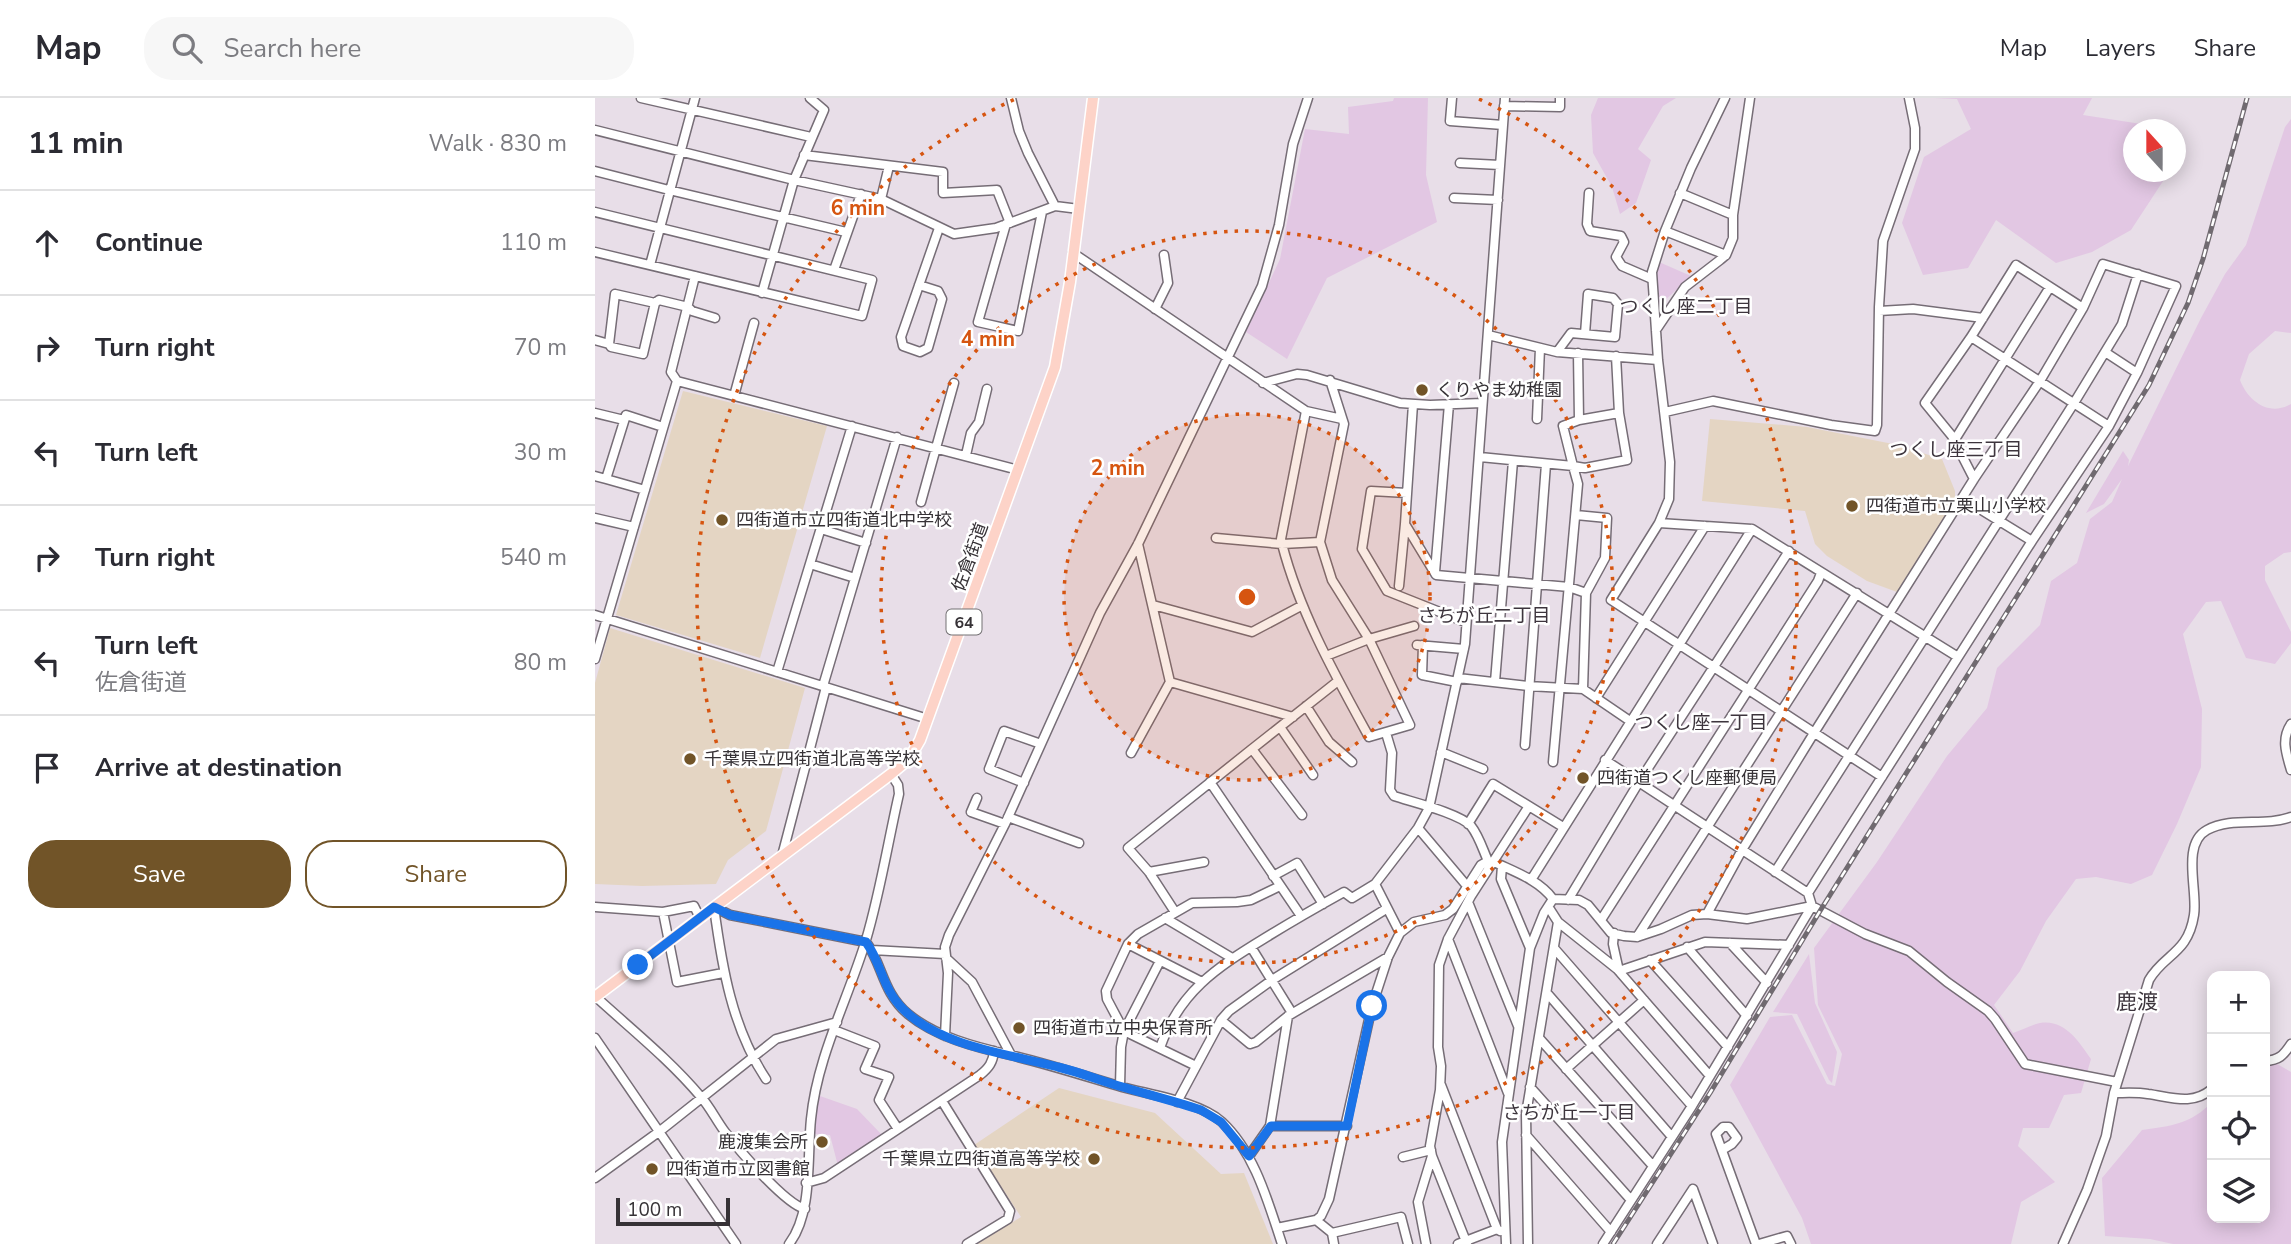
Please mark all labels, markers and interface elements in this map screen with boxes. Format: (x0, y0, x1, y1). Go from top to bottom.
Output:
search box (144, 17, 634, 80)
text: Map (35, 26, 102, 71)
icon: search (168, 29, 206, 67)
text: Search here (224, 31, 361, 66)
text: Map (2000, 32, 2047, 64)
text: Layers (2085, 32, 2156, 64)
text: Share (2194, 32, 2256, 64)
north arrow (2123, 119, 2186, 182)
text: 11 min (28, 123, 124, 164)
text: Walk · 830 m (428, 128, 567, 159)
text: 6 min (831, 194, 885, 222)
icon: ahead (28, 224, 66, 262)
text: Continue (95, 225, 203, 260)
text: 110 m (500, 227, 567, 258)
district label: つくし座二丁目 (1619, 294, 1753, 320)
text: 4 min (961, 325, 1015, 353)
icon: right (28, 329, 66, 367)
text: Turn right (95, 330, 214, 365)
text: 70 m (514, 332, 567, 363)
place label: くりやま幼稚園 (1436, 378, 1562, 402)
marker: くりやま幼稚園 (1414, 382, 1430, 398)
icon: left (28, 434, 66, 472)
text: Turn left (95, 435, 198, 470)
text: 30 m (514, 437, 567, 468)
district label: つくし座三丁目 (1889, 437, 2023, 463)
text: 2 min (1091, 454, 1145, 482)
place label: 四街道市立栗山小学校 (1866, 494, 2046, 518)
marker: 四街道市立栗山小学校 (1844, 498, 1860, 514)
place label: 四街道市立四街道北中学校 (736, 508, 952, 532)
marker: 四街道市立四街道北中学校 (714, 512, 730, 528)
street label: 佐倉街道 (946, 519, 994, 595)
icon: right (28, 539, 66, 577)
text: Turn right (95, 540, 214, 575)
text: 540 m (500, 542, 567, 573)
centre of rings (1235, 585, 1259, 609)
district label: さちが丘二丁目 (1417, 603, 1551, 629)
road number: 64 (947, 610, 981, 635)
text: Turn left (95, 628, 198, 663)
icon: left (28, 644, 66, 682)
text: 80 m (514, 647, 567, 678)
text: 佐倉街道 (95, 667, 187, 698)
district label: つくし座一丁目 (1634, 710, 1768, 736)
place label: 千葉県立四街道北高等学校 (704, 747, 920, 771)
icon: arrive (28, 749, 66, 787)
text: Arrive at destination (95, 750, 342, 785)
marker: 千葉県立四街道北高等学校 (682, 751, 698, 767)
place label: 四街道つくし座郵便局 (1597, 766, 1777, 790)
marker: 四街道つくし座郵便局 (1575, 770, 1591, 786)
button: Save (28, 840, 291, 908)
button: Share (305, 840, 567, 908)
route end (622, 949, 653, 980)
map controls (2207, 971, 2270, 1223)
button: + (2207, 971, 2270, 1034)
district label: 鹿渡 (2116, 988, 2158, 1016)
route start (1356, 990, 1387, 1021)
place label: 四街道市立中央保育所 (1033, 1016, 1213, 1040)
marker: 四街道市立中央保育所 (1011, 1020, 1027, 1036)
button: − (2207, 1034, 2270, 1097)
button: locate (2207, 1097, 2270, 1160)
district label: さちが丘一丁目 (1502, 1100, 1636, 1126)
place label: 鹿渡集会所 (718, 1130, 808, 1154)
marker: 鹿渡集会所 (814, 1134, 830, 1150)
place label: 千葉県立四街道高等学校 (882, 1147, 1080, 1171)
marker: 千葉県立四街道高等学校 (1086, 1151, 1102, 1167)
place label: 四街道市立図書館 (666, 1157, 810, 1181)
button: layers (2207, 1160, 2270, 1223)
marker: 四街道市立図書館 (644, 1161, 660, 1177)
scale bar (616, 1195, 730, 1227)
text: 100 m (627, 1197, 682, 1223)

